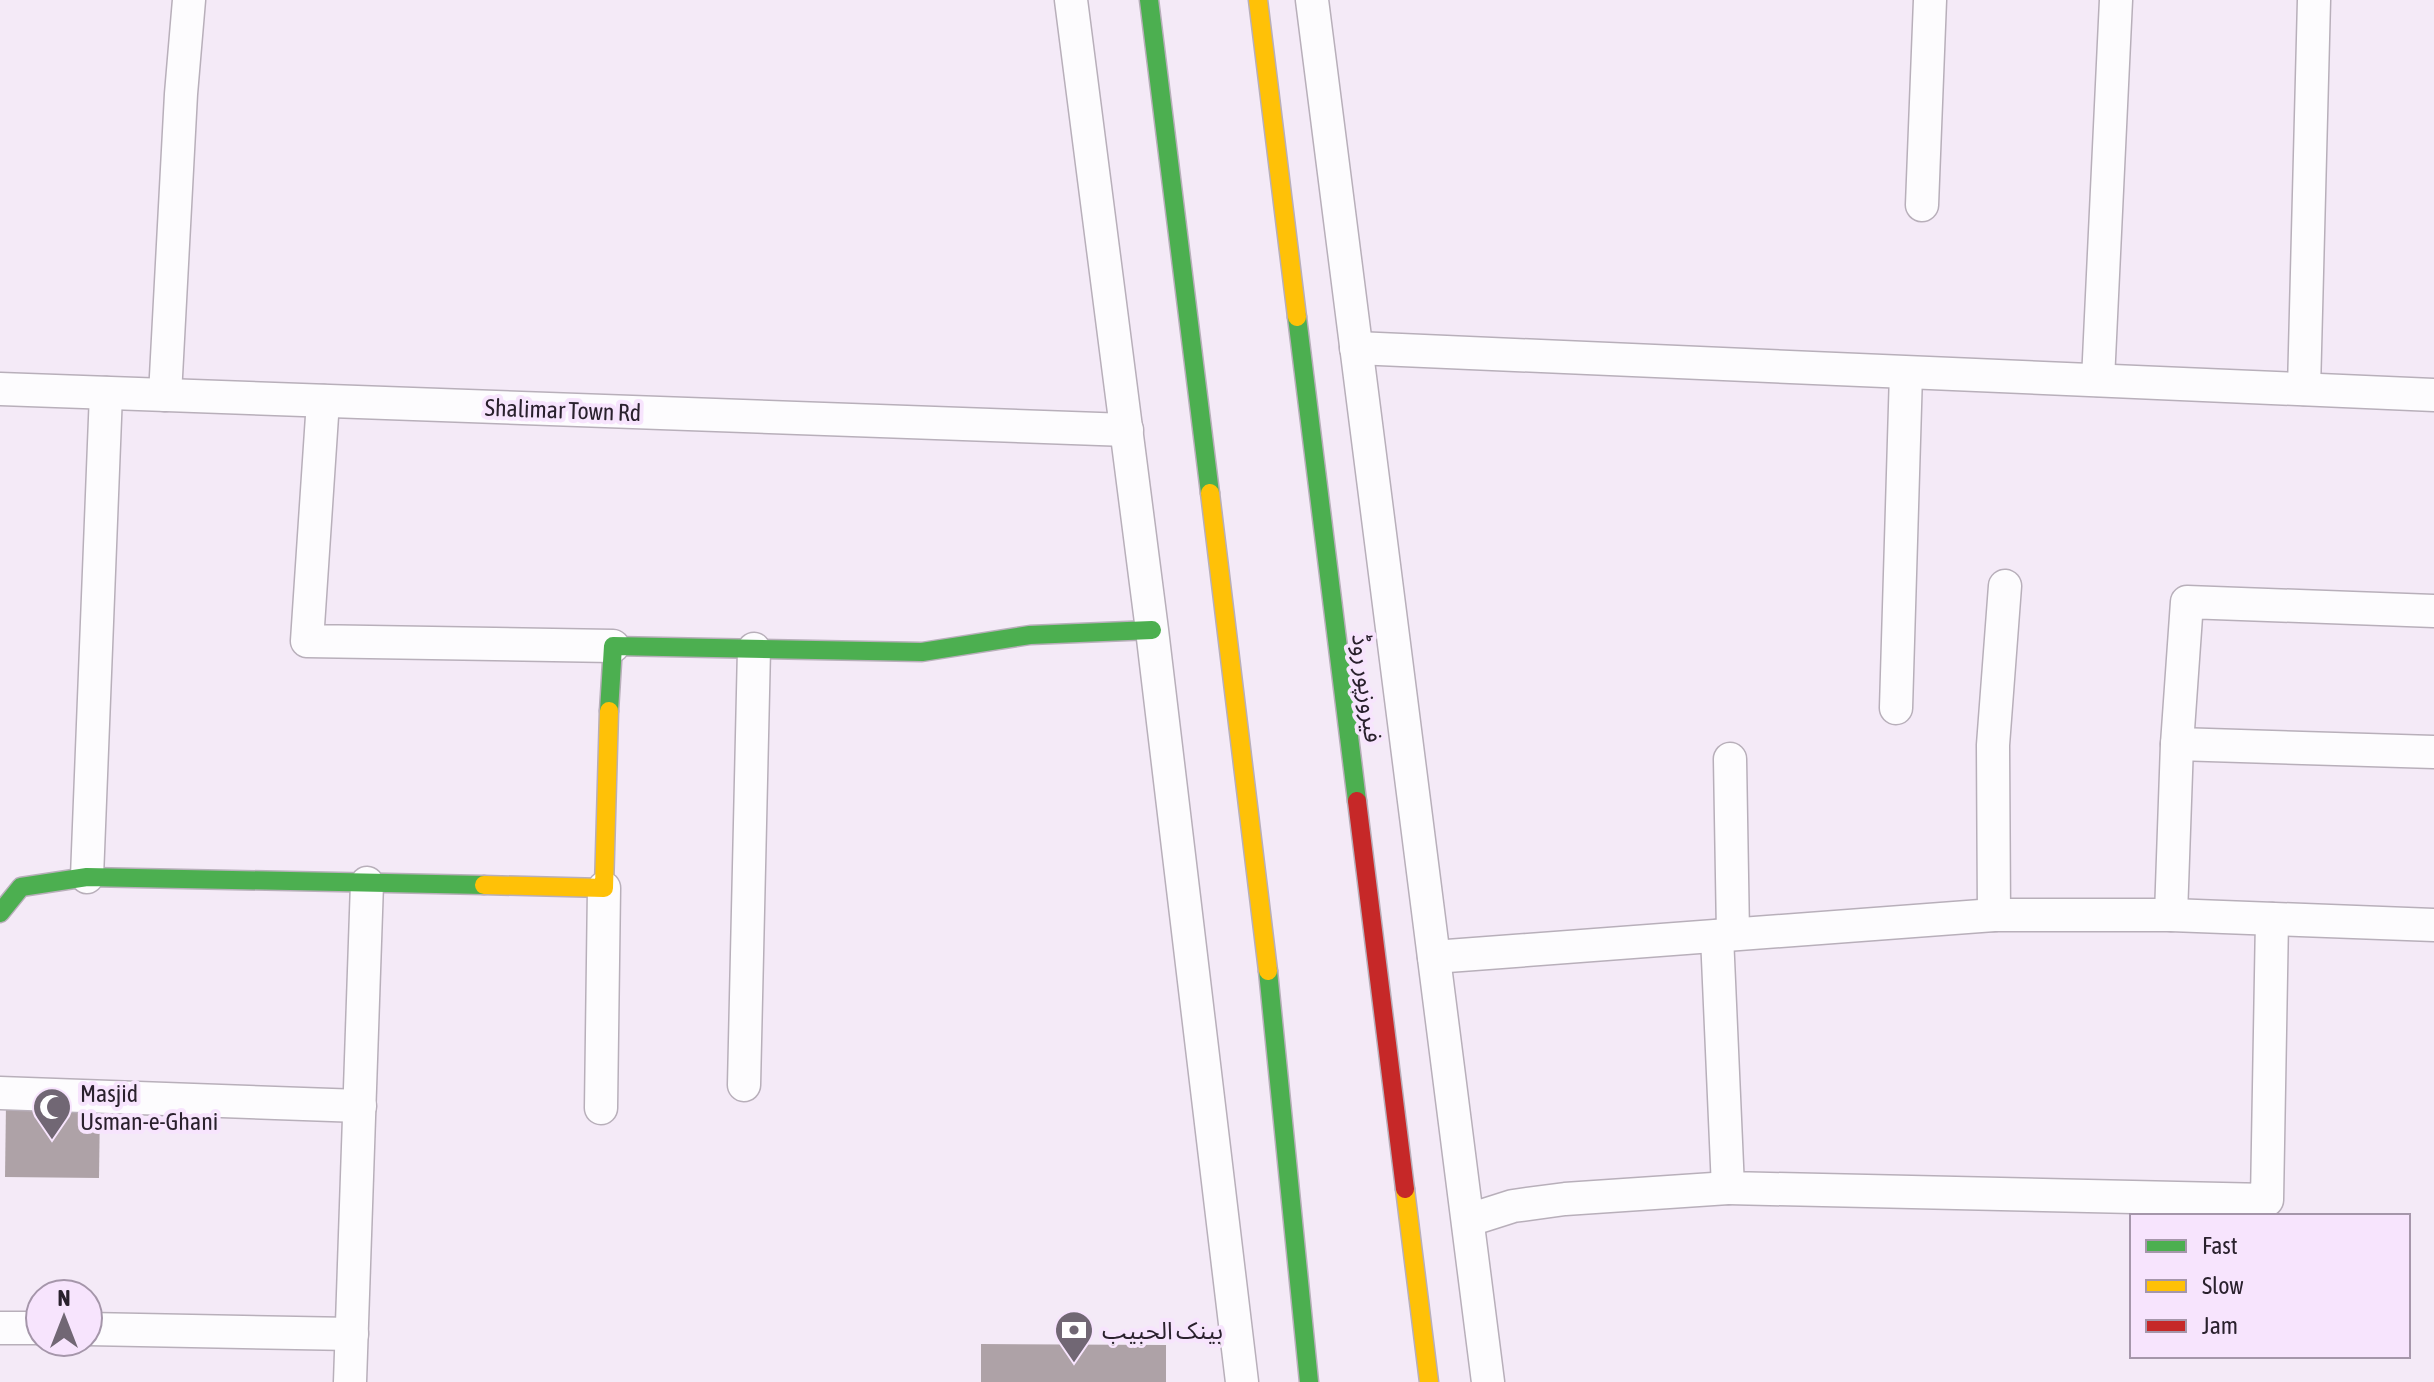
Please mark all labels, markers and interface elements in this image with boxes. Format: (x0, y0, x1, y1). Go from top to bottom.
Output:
street label: Shalimar Town Rd (484, 394, 642, 426)
street label: فیروزپور روڈ (1345, 632, 1387, 744)
place label: Masjid Usman-e-Ghani (80, 1080, 218, 1135)
mosque icon: Masjid Usman-e-Ghani (31, 1086, 73, 1141)
legend (2130, 1214, 2410, 1358)
text: Fast (2202, 1232, 2238, 1259)
text: Slow (2202, 1272, 2244, 1299)
north arrow (24, 1278, 104, 1358)
text: N (58, 1285, 70, 1311)
bank icon: بينک الحبيب (1053, 1309, 1095, 1364)
text: Jam (2202, 1312, 2238, 1339)
place label: بينک الحبيب (1102, 1317, 1223, 1344)

